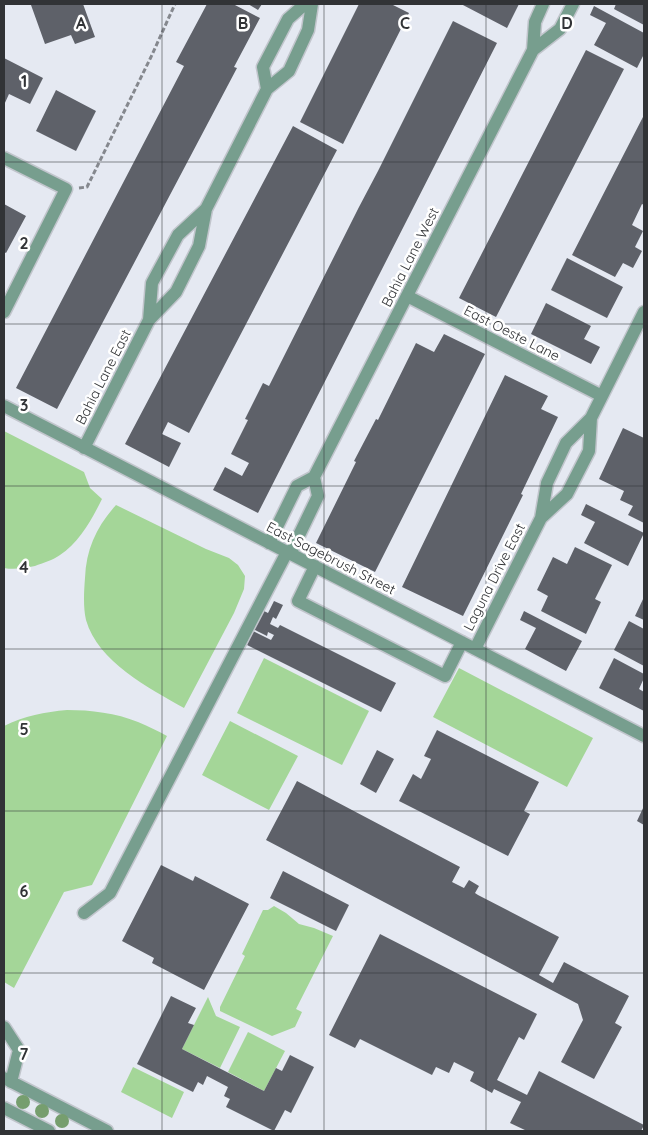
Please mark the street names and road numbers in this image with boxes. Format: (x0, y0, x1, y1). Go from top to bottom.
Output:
street label: Bahia Lane West (377, 204, 443, 310)
street label: East Oeste Lane (461, 301, 563, 365)
street label: Bahia Lane East (71, 326, 135, 428)
street label: East Sagebrush Street (263, 518, 399, 599)
street label: Laguna Drive East (459, 520, 529, 634)

